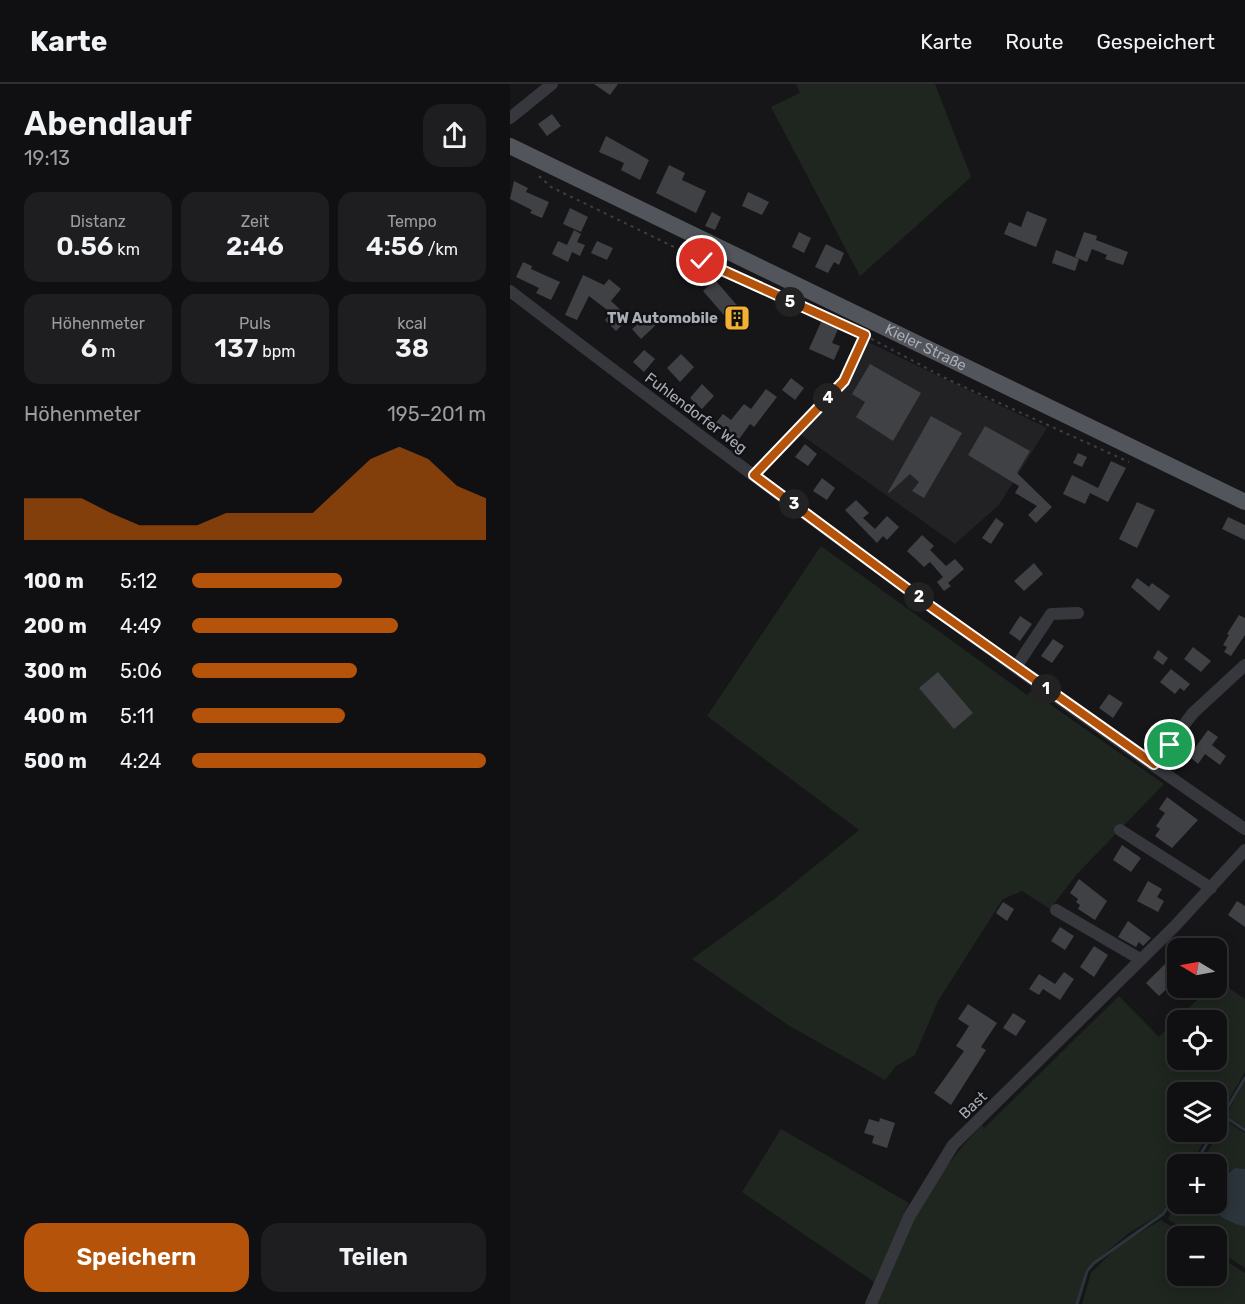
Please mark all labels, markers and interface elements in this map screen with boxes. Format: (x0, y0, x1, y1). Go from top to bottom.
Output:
text: Karte (30, 25, 107, 58)
text: Karte (920, 29, 972, 54)
text: Route (1005, 29, 1064, 54)
text: Gespeichert (1097, 29, 1215, 54)
text: Abendlauf (24, 104, 192, 143)
button: share (423, 104, 486, 167)
text: 19:13 (24, 146, 70, 170)
text: Distanz (70, 212, 126, 231)
text: Zeit (241, 212, 269, 231)
text: Tempo (387, 212, 437, 231)
text: 0.56 (56, 231, 113, 262)
text: 2:46 (226, 231, 284, 262)
text: 4:56 (366, 231, 424, 262)
pin (676, 235, 727, 286)
text: km (113, 240, 140, 259)
text: /km (424, 240, 458, 259)
icon: check (685, 244, 718, 277)
pin: 5 (775, 287, 805, 317)
text: 5 (785, 292, 795, 311)
building icon: TW Automobile (722, 303, 752, 333)
place label: TW Automobile (607, 309, 718, 327)
text: Höhenmeter (51, 314, 145, 333)
text: Puls (239, 314, 271, 333)
text: kcal (397, 314, 427, 333)
street label: Kieler Straße (882, 320, 970, 375)
text: 6 (81, 333, 97, 364)
text: 137 (215, 333, 258, 364)
text: 38 (395, 333, 429, 364)
text: m (97, 342, 115, 361)
text: bpm (258, 342, 295, 361)
street label: Fuhlendorfer Weg (641, 369, 751, 457)
pin: 4 (813, 383, 843, 413)
text: 4 (823, 388, 833, 407)
text: Höhenmeter (24, 402, 141, 426)
text: 195–201 m (387, 402, 486, 426)
pin: 3 (779, 489, 809, 519)
text: 3 (789, 494, 799, 513)
text: 100 m (24, 569, 84, 593)
text: 5:12 (120, 569, 157, 593)
pin: 2 (904, 582, 934, 612)
text: 2 (914, 587, 924, 606)
text: 200 m (24, 614, 87, 638)
text: 4:49 (120, 614, 162, 638)
text: 300 m (24, 659, 87, 683)
text: 5:06 (120, 659, 162, 683)
pin: 1 (1031, 674, 1061, 704)
text: 1 (1042, 679, 1050, 698)
text: 400 m (24, 704, 87, 728)
text: 5:11 (120, 704, 154, 728)
pin (1144, 719, 1195, 770)
icon: arrive (1153, 728, 1186, 761)
text: 500 m (24, 749, 87, 773)
text: 4:24 (120, 749, 162, 773)
north arrow (1167, 938, 1227, 998)
map controls (1167, 938, 1227, 1286)
button: locate (1167, 1010, 1227, 1070)
button: layers (1167, 1082, 1227, 1142)
street label: Bast (955, 1087, 991, 1123)
button: + (1167, 1154, 1227, 1214)
button: Speichern (24, 1223, 249, 1292)
button: Teilen (261, 1223, 486, 1292)
button: − (1167, 1226, 1227, 1286)

